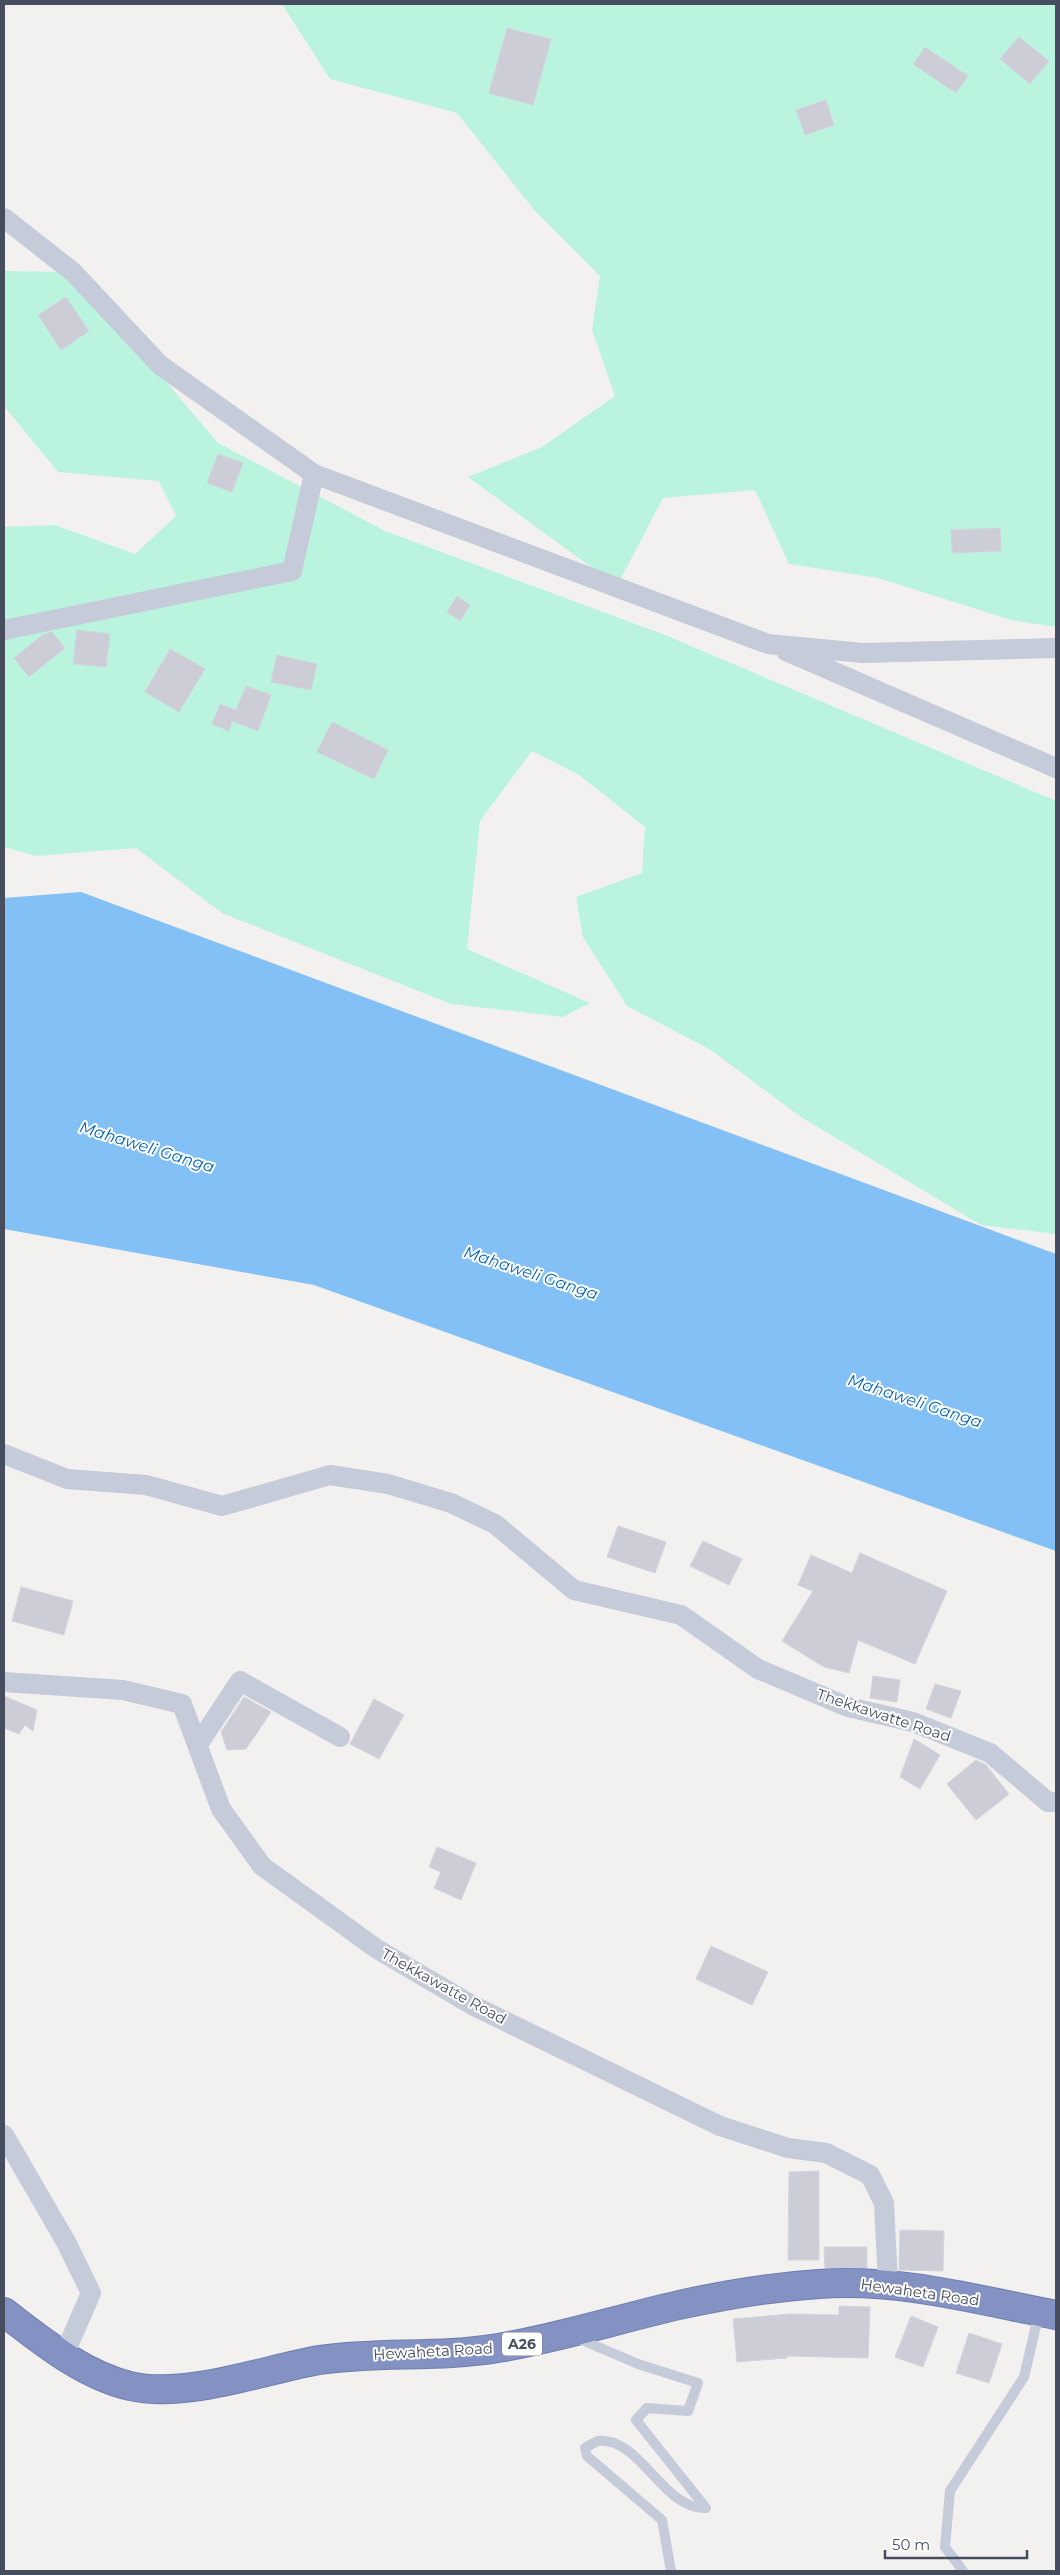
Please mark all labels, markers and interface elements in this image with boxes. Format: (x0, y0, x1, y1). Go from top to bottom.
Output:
water label: Mahaweli Ganga (77, 1117, 217, 1177)
water label: Mahaweli Ganga (462, 1242, 601, 1304)
water label: Mahaweli Ganga (846, 1370, 985, 1432)
street label: Thekkawatte Road (815, 1684, 953, 1746)
street label: Thekkawatte Road (378, 1944, 510, 2028)
street label: Hewaheta Road (859, 2274, 981, 2310)
road number: A26 (502, 2332, 542, 2356)
street label: Hewaheta Road (373, 2338, 493, 2364)
scale bar (885, 2528, 1028, 2560)
text: 50 m (892, 2535, 930, 2554)

